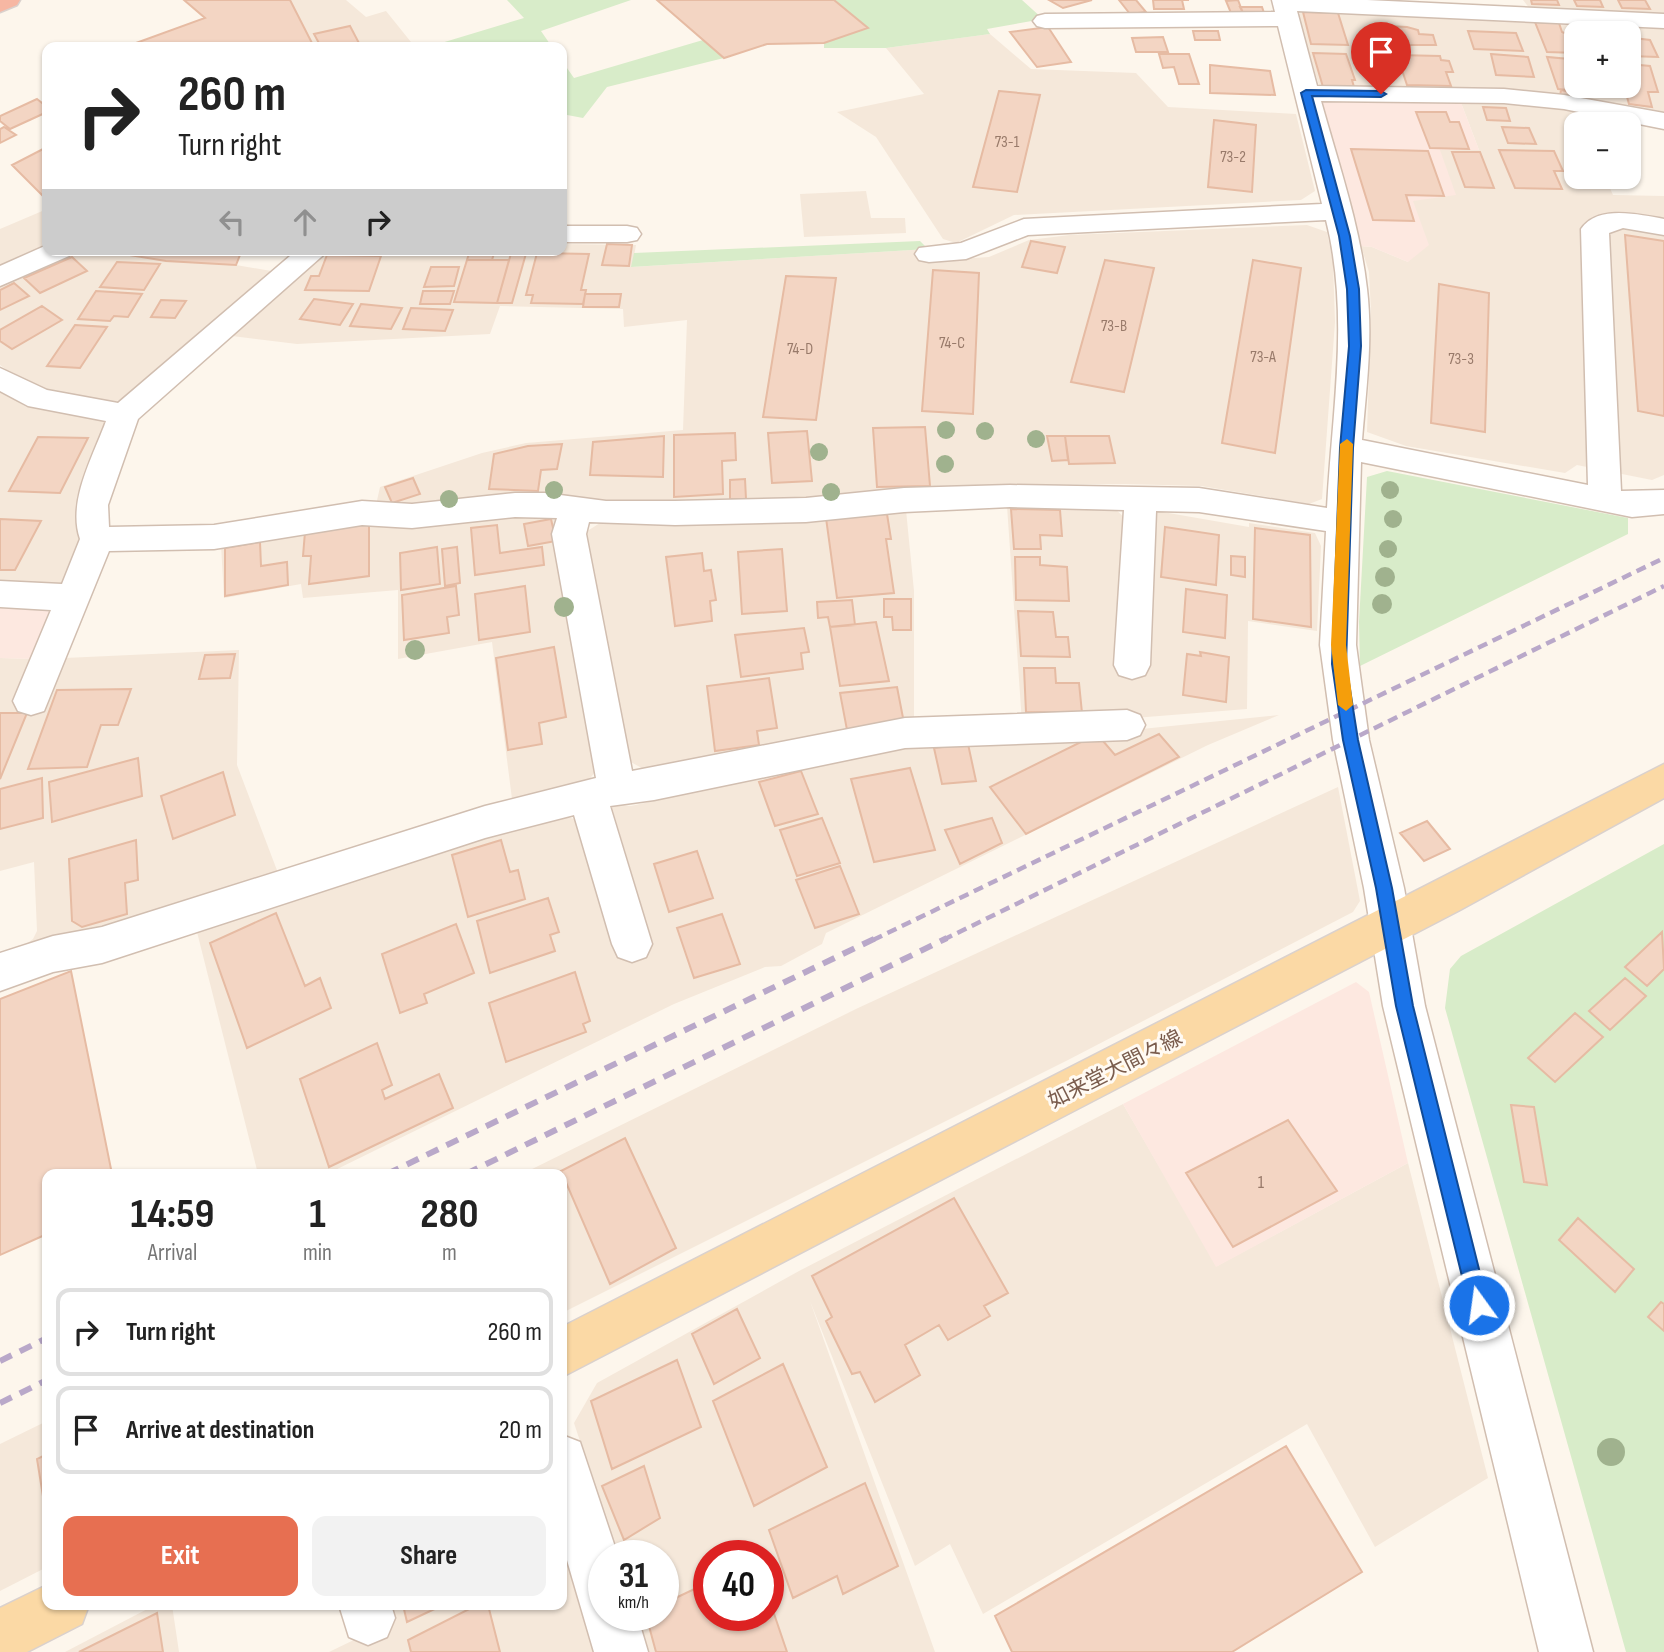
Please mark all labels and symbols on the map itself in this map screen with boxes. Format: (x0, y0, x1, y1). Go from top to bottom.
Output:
pin (1351, 22, 1411, 94)
house number: 73-1 (995, 133, 1020, 152)
house number: 73-2 (1220, 148, 1246, 167)
house number: 73-B (1101, 317, 1127, 336)
house number: 74-C (939, 334, 965, 353)
house number: 74-D (787, 340, 813, 359)
house number: 73-A (1250, 348, 1276, 367)
house number: 73-3 (1448, 350, 1474, 369)
street label: 如来堂大間々線 (1044, 1025, 1186, 1114)
house number: 1 (1258, 1172, 1265, 1193)
position arrow (1442, 1268, 1516, 1342)
speed limit sign: 40 (693, 1540, 784, 1631)

